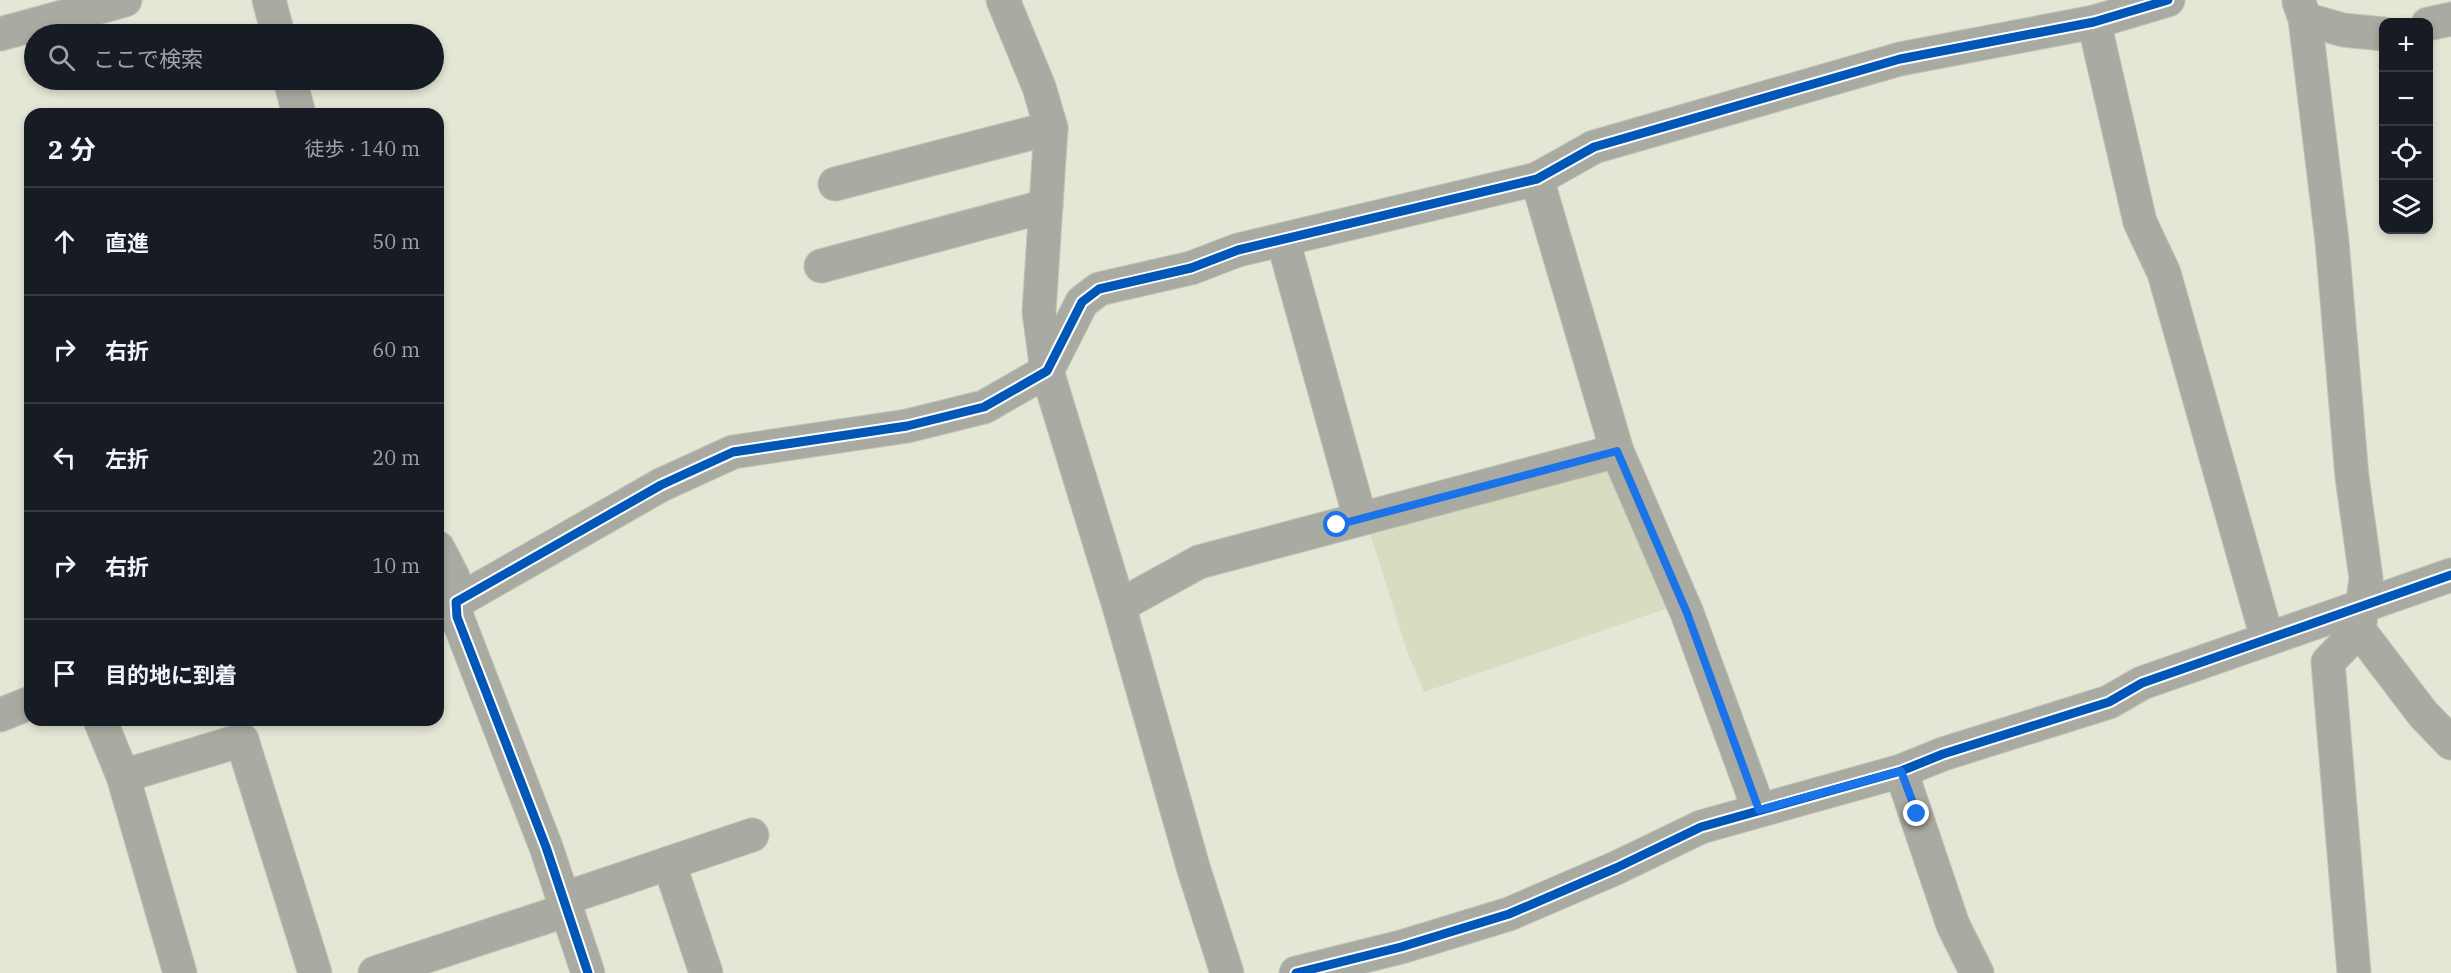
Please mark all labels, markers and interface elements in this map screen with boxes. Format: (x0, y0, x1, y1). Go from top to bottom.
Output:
map controls (2379, 18, 2433, 234)
button: + (2379, 18, 2433, 72)
search box (24, 24, 444, 90)
icon: search (45, 41, 78, 74)
text: ここで検索 (93, 44, 203, 73)
button: − (2379, 72, 2433, 126)
button: locate (2379, 126, 2433, 180)
text: 2 分 (48, 132, 96, 166)
text: 徒歩 · 140 m (305, 135, 420, 162)
button: layers (2379, 180, 2433, 234)
icon: ahead (48, 225, 81, 258)
text: 直進 (105, 228, 149, 257)
text: 50 m (372, 228, 420, 255)
icon: right (48, 333, 81, 366)
text: 右折 (105, 336, 149, 365)
text: 60 m (372, 336, 420, 363)
icon: left (48, 441, 81, 474)
text: 左折 (105, 444, 149, 473)
text: 20 m (372, 444, 420, 471)
route start (1323, 511, 1349, 537)
icon: right (48, 549, 81, 582)
text: 右折 (105, 552, 149, 581)
text: 10 m (372, 552, 420, 579)
icon: arrive (48, 657, 81, 690)
text: 目的地に到着 (105, 660, 237, 689)
route end (1903, 800, 1929, 826)

